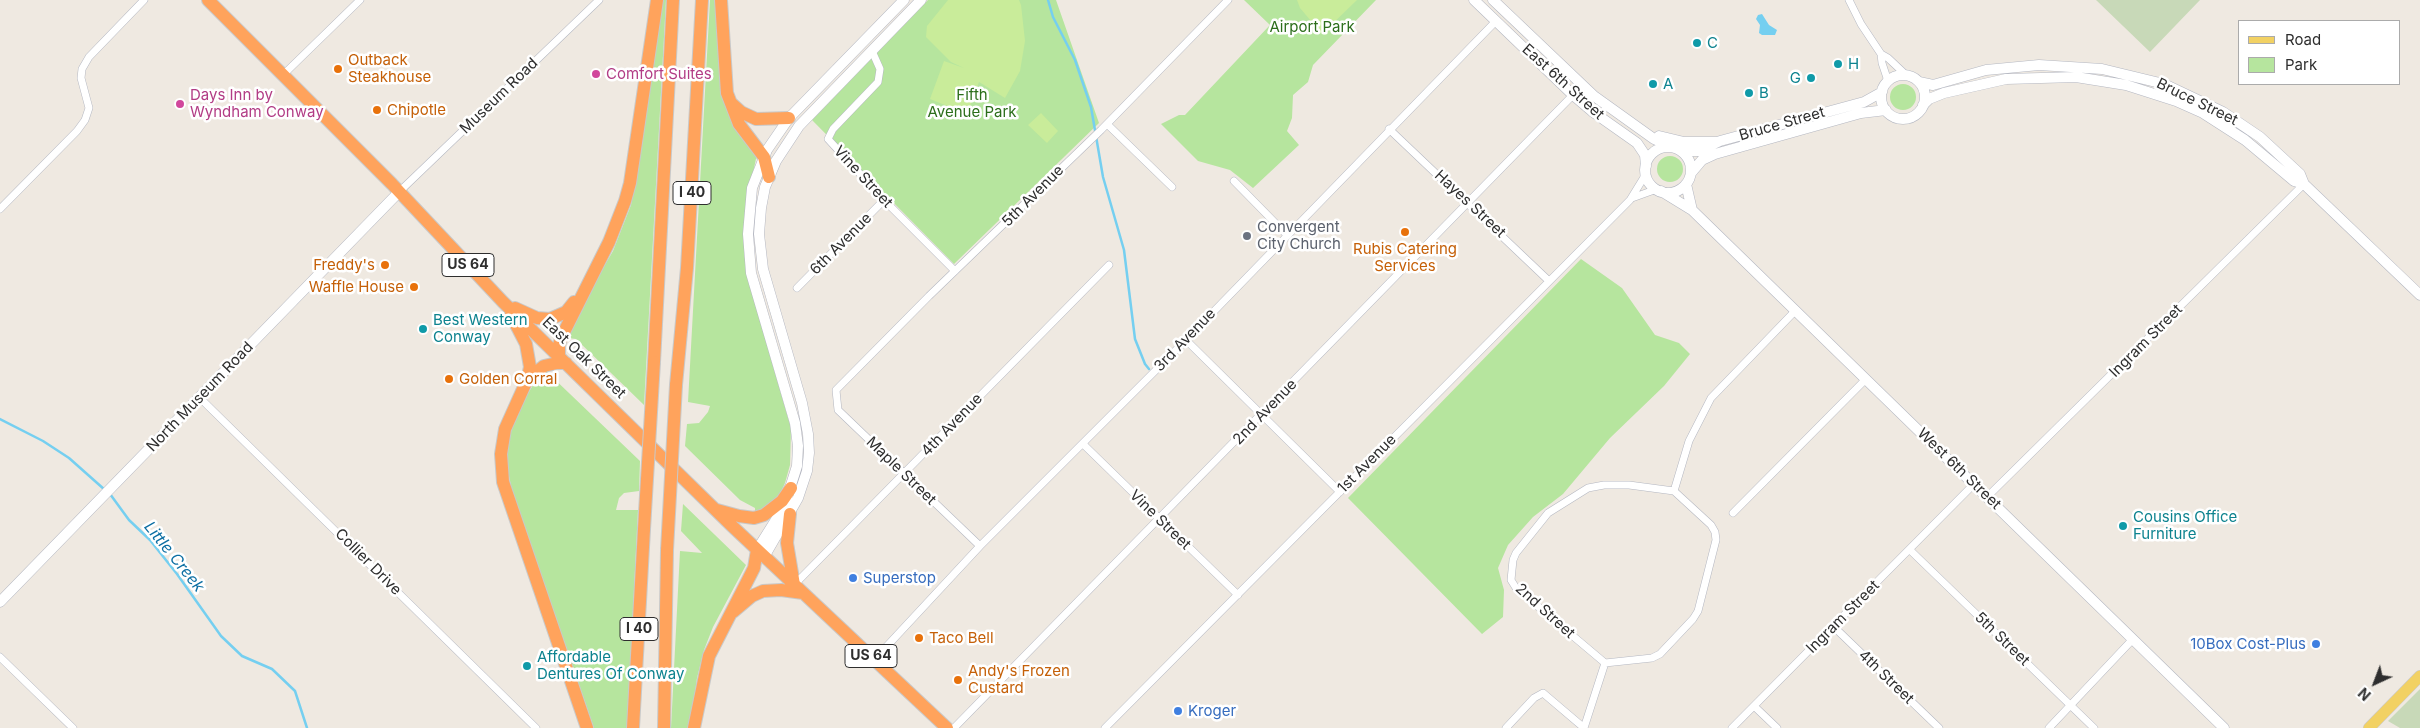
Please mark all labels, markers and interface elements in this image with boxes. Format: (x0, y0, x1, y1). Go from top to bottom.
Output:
park label: Airport Park (1269, 18, 1355, 36)
legend (2238, 20, 2400, 85)
text: Road (2285, 30, 2321, 49)
place label: C (1707, 34, 1718, 52)
marker: C (1691, 37, 1703, 49)
street label: East 6th Street (1518, 40, 1608, 124)
place label: Outback Steakhouse (348, 51, 431, 86)
street label: Museum Road (456, 54, 542, 138)
place label: H (1848, 55, 1859, 73)
text: Park (2285, 55, 2317, 74)
marker: H (1832, 58, 1844, 70)
marker: Outback Steakhouse (332, 63, 344, 75)
place label: Comfort Suites (606, 65, 712, 83)
marker: Comfort Suites (590, 68, 602, 80)
place label: G (1790, 69, 1801, 87)
marker: G (1805, 72, 1817, 84)
place label: A (1663, 75, 1673, 93)
street label: Bruce Street (2153, 75, 2241, 129)
marker: A (1647, 78, 1659, 90)
place label: B (1759, 84, 1769, 102)
place label: Days Inn by Wyndham Conway (190, 86, 324, 121)
park label: Fifth Avenue Park (927, 86, 1017, 121)
marker: B (1743, 87, 1755, 99)
marker: Days Inn by Wyndham Conway (174, 98, 186, 110)
place label: Chipotle (387, 101, 446, 119)
street label: Bruce Street (1737, 103, 1827, 145)
marker: Chipotle (371, 104, 383, 116)
street label: Vine Street (830, 142, 896, 212)
street label: 5th Avenue (998, 161, 1068, 231)
street label: Hayes Street (1431, 166, 1509, 242)
road number: I 40 (673, 182, 711, 204)
street label: 6th Avenue (806, 209, 876, 279)
place label: Convergent City Church (1257, 218, 1341, 253)
marker: Rubis Catering Services (1399, 226, 1411, 238)
marker: Convergent City Church (1241, 230, 1253, 242)
place label: Rubis Catering Services (1353, 240, 1457, 275)
road number: US 64 (442, 254, 494, 276)
place label: Freddy's (313, 256, 375, 274)
marker: Freddy's (379, 259, 391, 271)
place label: Waffle House (309, 278, 404, 296)
marker: Waffle House (408, 281, 420, 293)
street label: Ingram Street (2106, 301, 2186, 381)
street label: 3rd Avenue (1150, 305, 1220, 375)
place label: Best Western Conway (433, 311, 528, 346)
street label: East Oak Street (538, 314, 630, 402)
marker: Best Western Conway (417, 323, 429, 335)
street label: North Museum Road (143, 338, 257, 456)
place label: Golden Corral (459, 370, 557, 388)
marker: Golden Corral (443, 373, 455, 385)
street label: 2nd Avenue (1229, 375, 1301, 449)
street label: 4th Avenue (918, 390, 986, 460)
street label: West 6th Street (1913, 425, 2005, 513)
street label: 1st Avenue (1334, 431, 1400, 497)
street label: Maple Street (862, 433, 940, 509)
street label: Vine Street (1126, 486, 1194, 554)
place label: Cousins Office Furniture (2133, 508, 2237, 543)
water label: Little Creek (140, 518, 208, 596)
marker: Cousins Office Furniture (2117, 520, 2129, 532)
street label: Collier Drive (331, 525, 405, 599)
place label: Superstop (863, 569, 936, 587)
marker: Superstop (847, 572, 859, 584)
street label: Ingram Street (1803, 577, 1883, 657)
street label: 2nd Street (1512, 580, 1578, 642)
street label: 5th Street (1971, 608, 2033, 670)
road number: I 40 (620, 618, 658, 640)
place label: Taco Bell (929, 629, 994, 647)
marker: Taco Bell (913, 632, 925, 644)
place label: 10Box Cost-Plus (2190, 635, 2306, 653)
marker: 10Box Cost-Plus (2310, 638, 2322, 650)
road number: US 64 (845, 644, 897, 668)
street label: 4th Street (1855, 646, 1917, 708)
place label: Affordable Dentures Of Conway (537, 648, 684, 683)
north arrow (2350, 658, 2400, 708)
marker: Affordable Dentures Of Conway (521, 660, 533, 672)
place label: Andy's Frozen Custard (968, 662, 1070, 697)
marker: Andy's Frozen Custard (952, 674, 964, 686)
text: N (2355, 684, 2374, 704)
place label: Kroger (1188, 702, 1236, 720)
marker: Kroger (1172, 705, 1184, 717)

